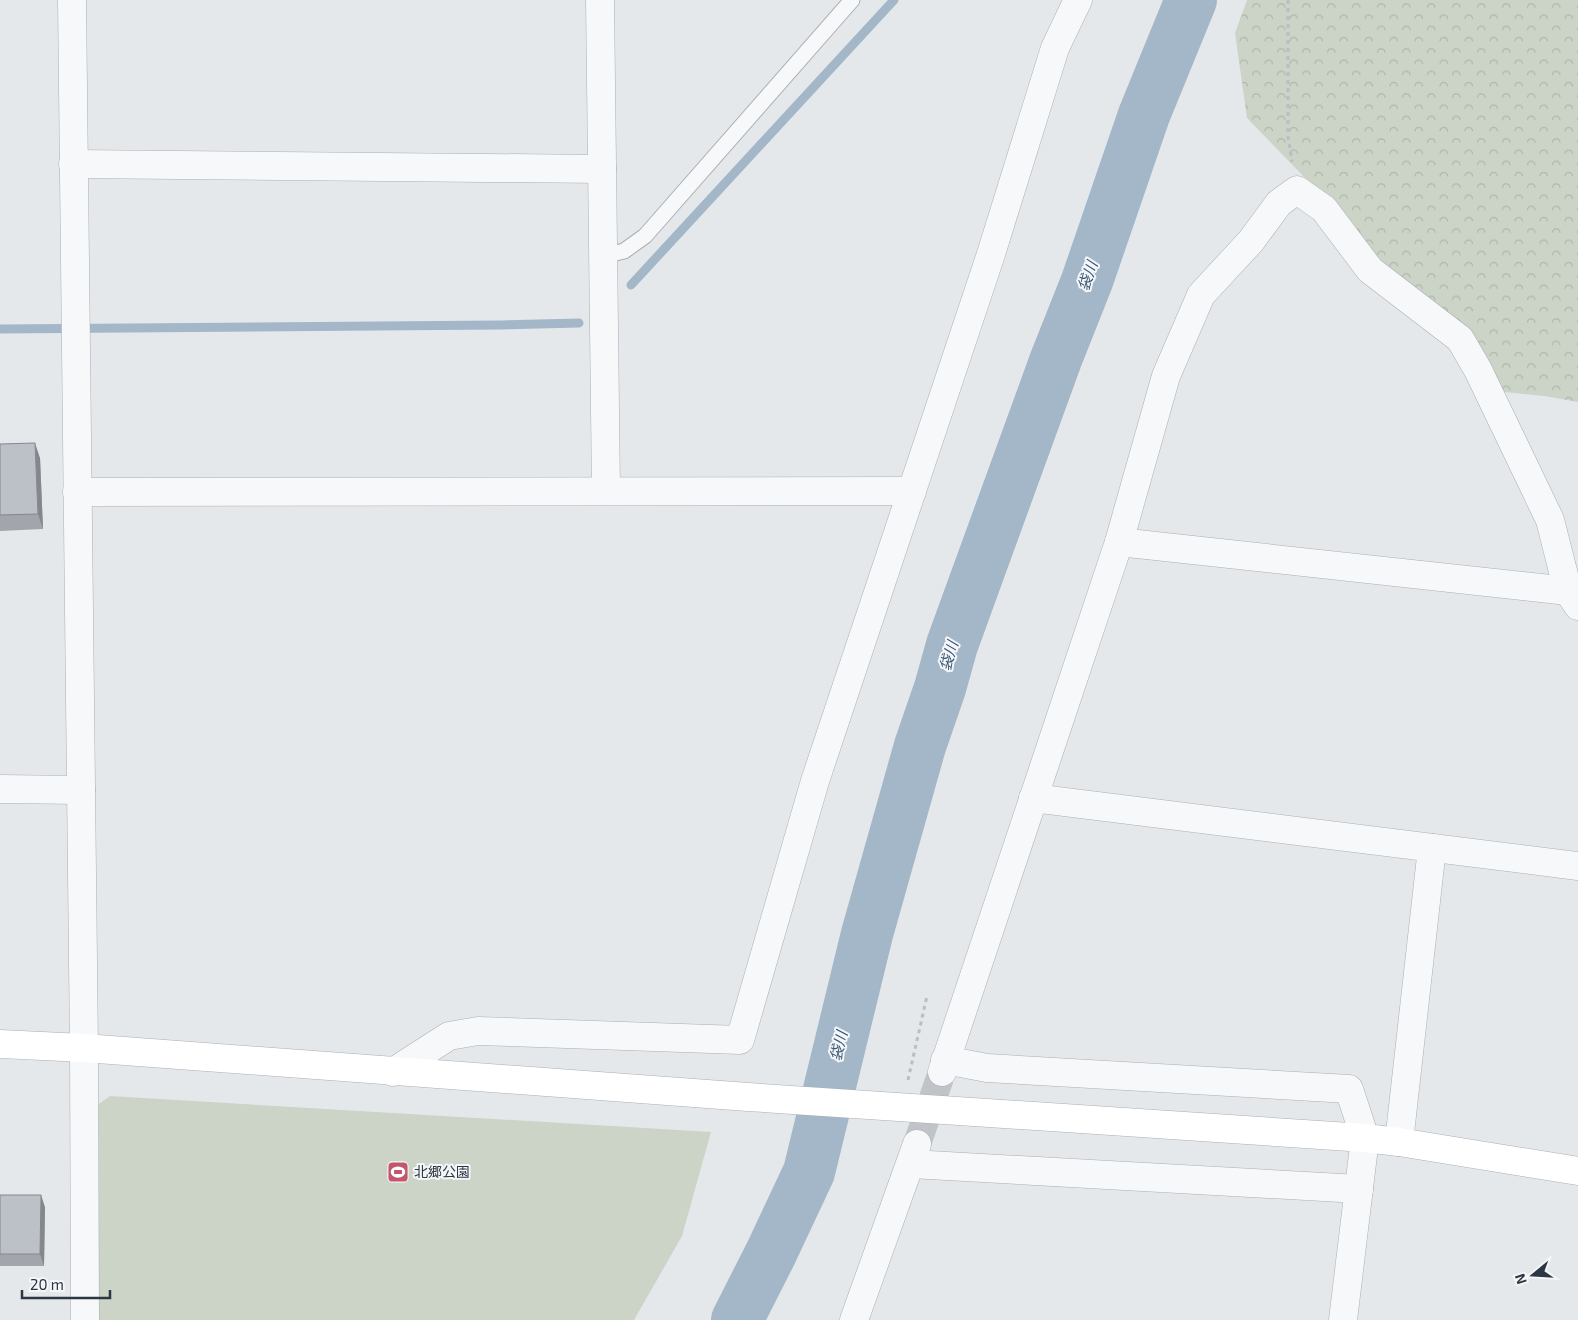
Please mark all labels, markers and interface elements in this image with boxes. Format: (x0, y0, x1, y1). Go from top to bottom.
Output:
water label: 袋川 (1074, 257, 1101, 293)
water label: 袋川 (935, 637, 962, 673)
water label: 袋川 (826, 1027, 851, 1062)
sports icon: 北郷公園 (386, 1160, 410, 1184)
place label: 北郷公園 (414, 1163, 470, 1180)
north arrow (1508, 1250, 1558, 1300)
scale bar (22, 1268, 110, 1300)
text: N (1511, 1272, 1530, 1287)
text: 20 m (30, 1275, 64, 1293)

